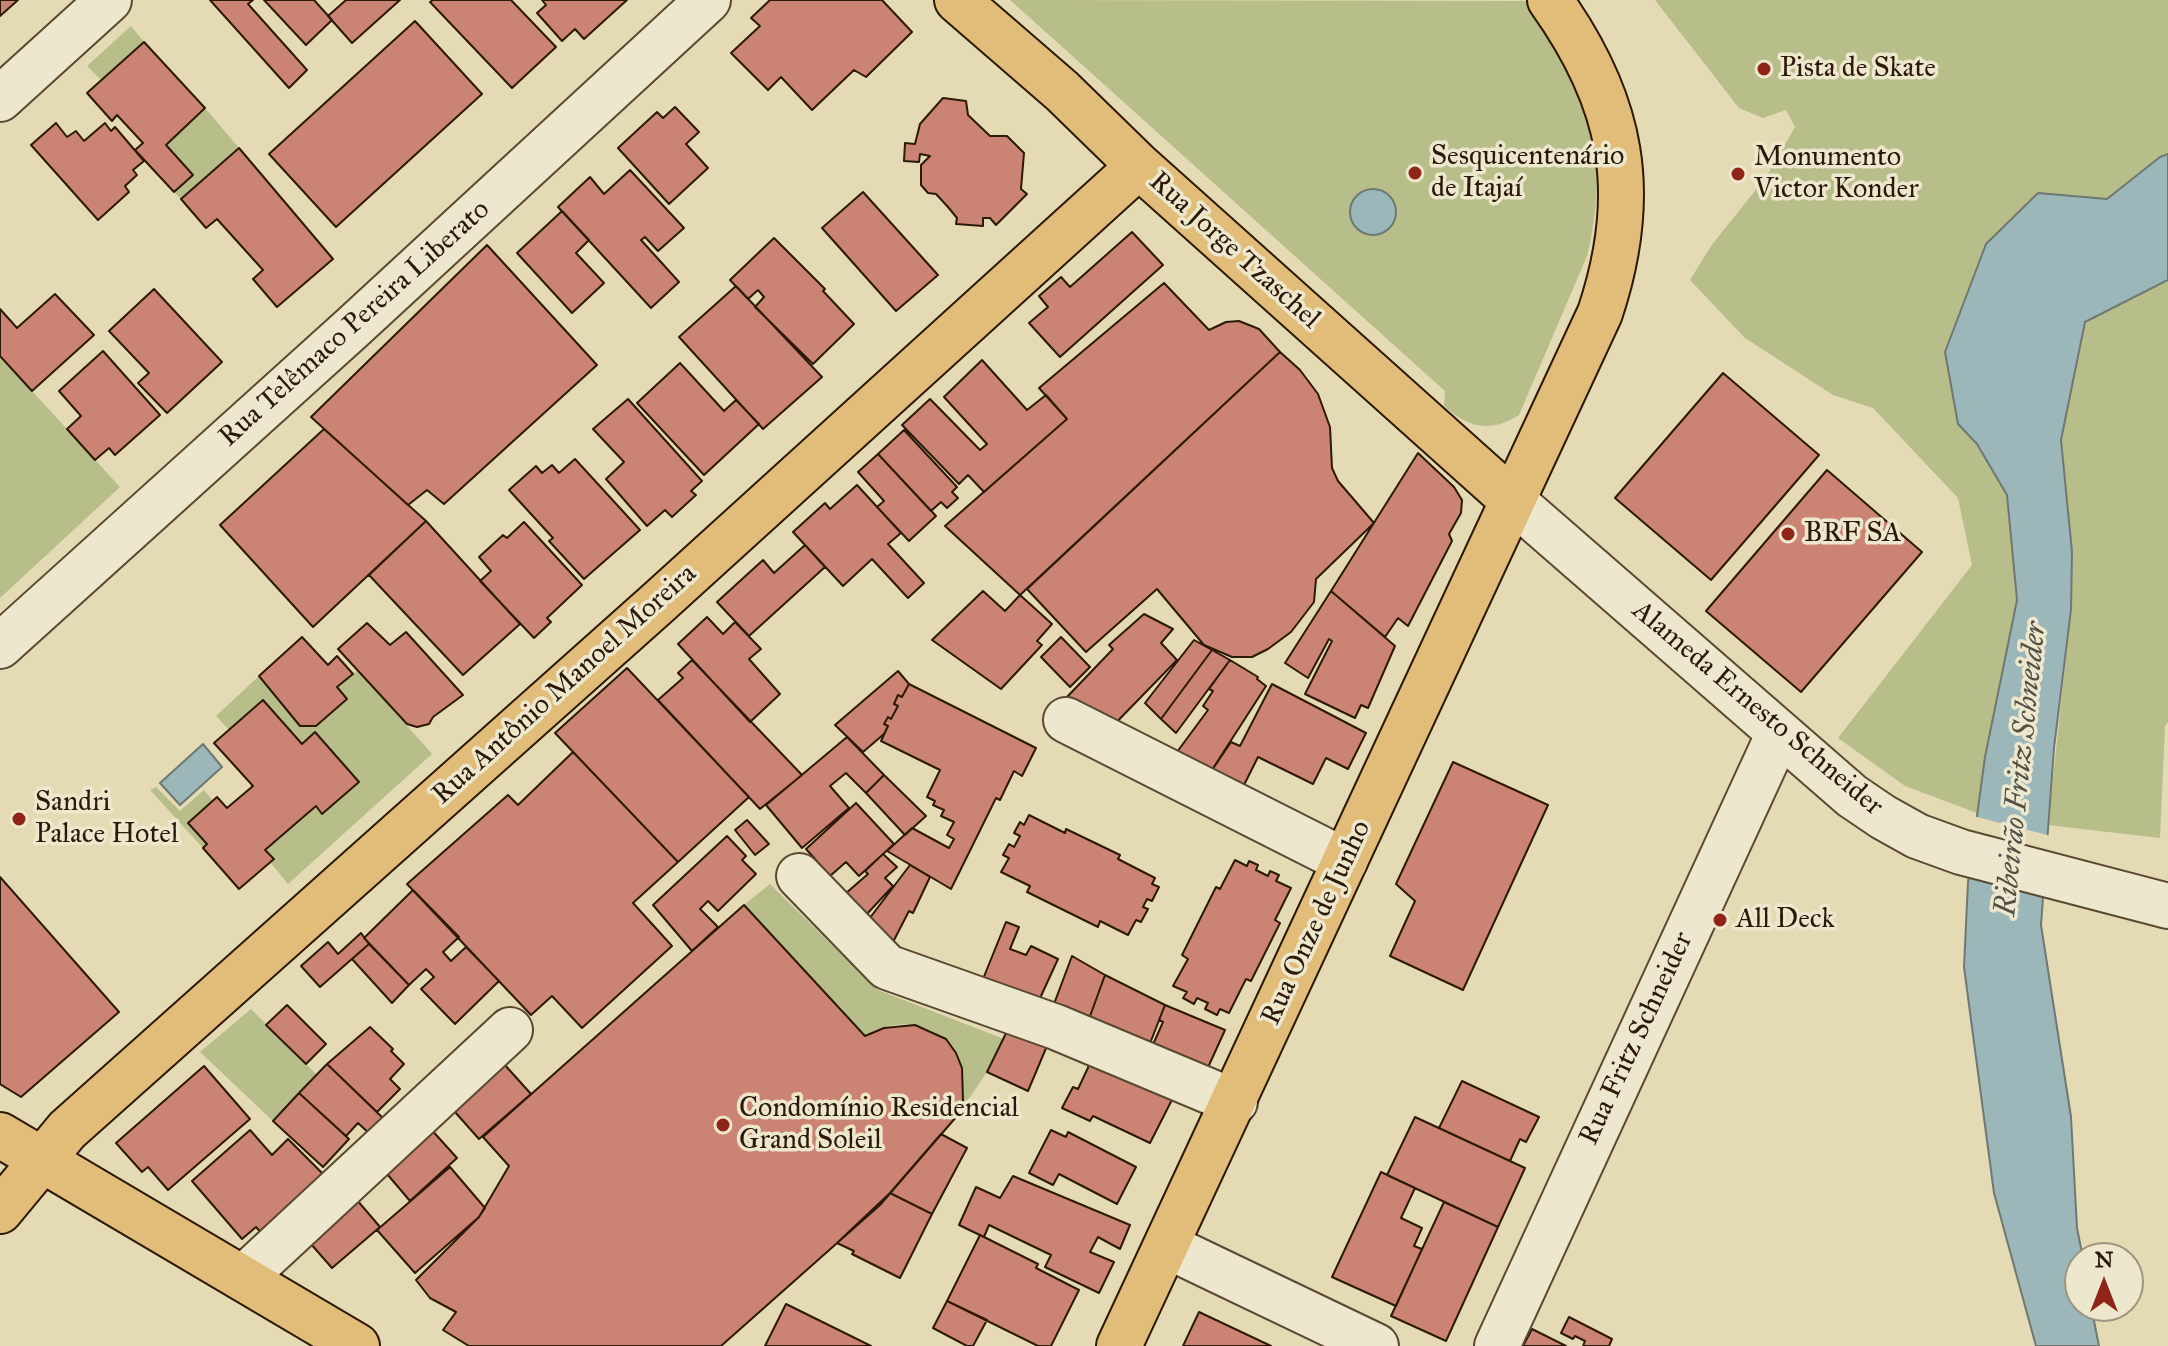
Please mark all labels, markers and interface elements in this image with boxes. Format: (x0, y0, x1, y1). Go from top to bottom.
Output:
place label: Pista de Skate (1780, 52, 1936, 86)
marker: Pista de Skate (1755, 60, 1773, 78)
place label: Sesquicentenário de Itajaí (1431, 140, 1624, 206)
place label: Monumento Victor Konder (1754, 141, 1919, 207)
marker: Sesquicentenário de Itajaí (1406, 164, 1424, 182)
street label: Rua Jorge Tzaschel (1141, 165, 1327, 337)
marker: Monumento Victor Konder (1729, 165, 1747, 183)
street label: Rua Telêmaco Pereira Liberato (213, 194, 497, 454)
place label: BRF SA (1804, 517, 1901, 551)
marker: BRF SA (1779, 525, 1797, 543)
street label: Rua Antônio Manoel Moreira (426, 558, 704, 812)
street label: Alameda Ernesto Schneider (1625, 594, 1889, 824)
water label: Ribeirão Fritz Schneider (1989, 620, 2055, 918)
place label: Sandri Palace Hotel (35, 786, 179, 852)
marker: Sandri Palace Hotel (10, 810, 28, 828)
street label: Rua Onze de Junho (1255, 815, 1379, 1031)
place label: All Deck (1736, 903, 1835, 937)
marker: All Deck (1711, 911, 1729, 929)
street label: Rua Fritz Schneider (1573, 927, 1701, 1151)
place label: Condomínio Residencial Grand Soleil (739, 1092, 1019, 1158)
marker: Condomínio Residencial Grand Soleil (714, 1116, 732, 1134)
north arrow (2064, 1242, 2144, 1322)
text: N (2095, 1246, 2113, 1273)

